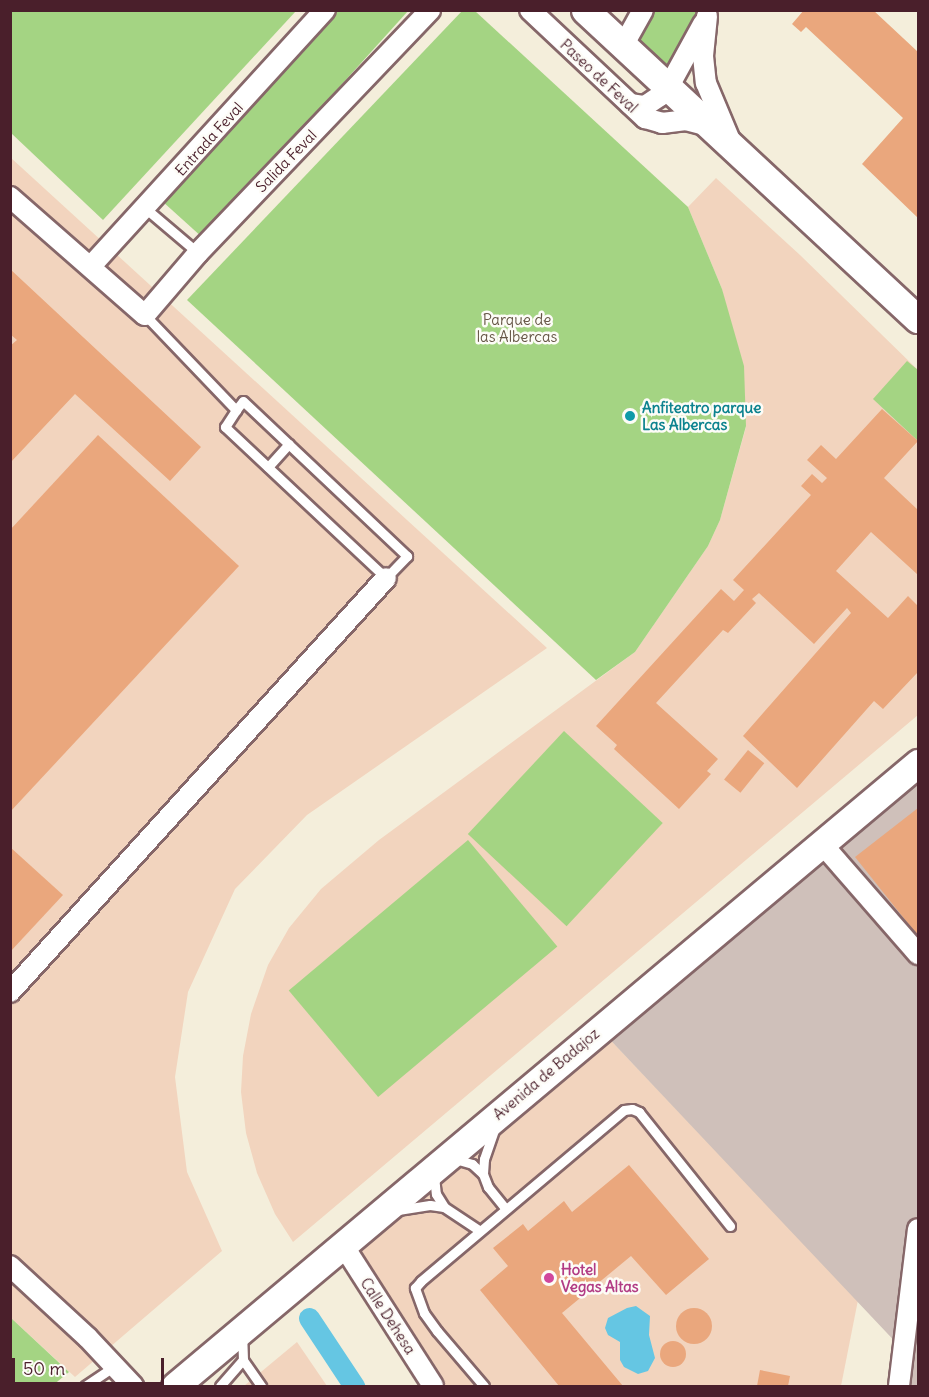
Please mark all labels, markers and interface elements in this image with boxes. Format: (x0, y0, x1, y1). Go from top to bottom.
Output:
street label: Paseo de Feval (557, 36, 641, 116)
street label: Entrada Feval (171, 99, 247, 179)
street label: Salida Feval (252, 126, 320, 196)
park label: Parque de las Albercas (477, 310, 557, 345)
place label: Anfiteatro parque Las Albercas (642, 398, 761, 433)
marker: Anfiteatro parque Las Albercas (623, 409, 637, 423)
street label: Avenida de Badajoz (489, 1024, 603, 1124)
place label: Hotel Vegas Altas (561, 1260, 639, 1295)
marker: Hotel Vegas Altas (542, 1271, 556, 1285)
street label: Calle Dehesa (357, 1274, 419, 1358)
scale bar (15, 1346, 166, 1384)
text: 50 m (23, 1357, 65, 1380)

